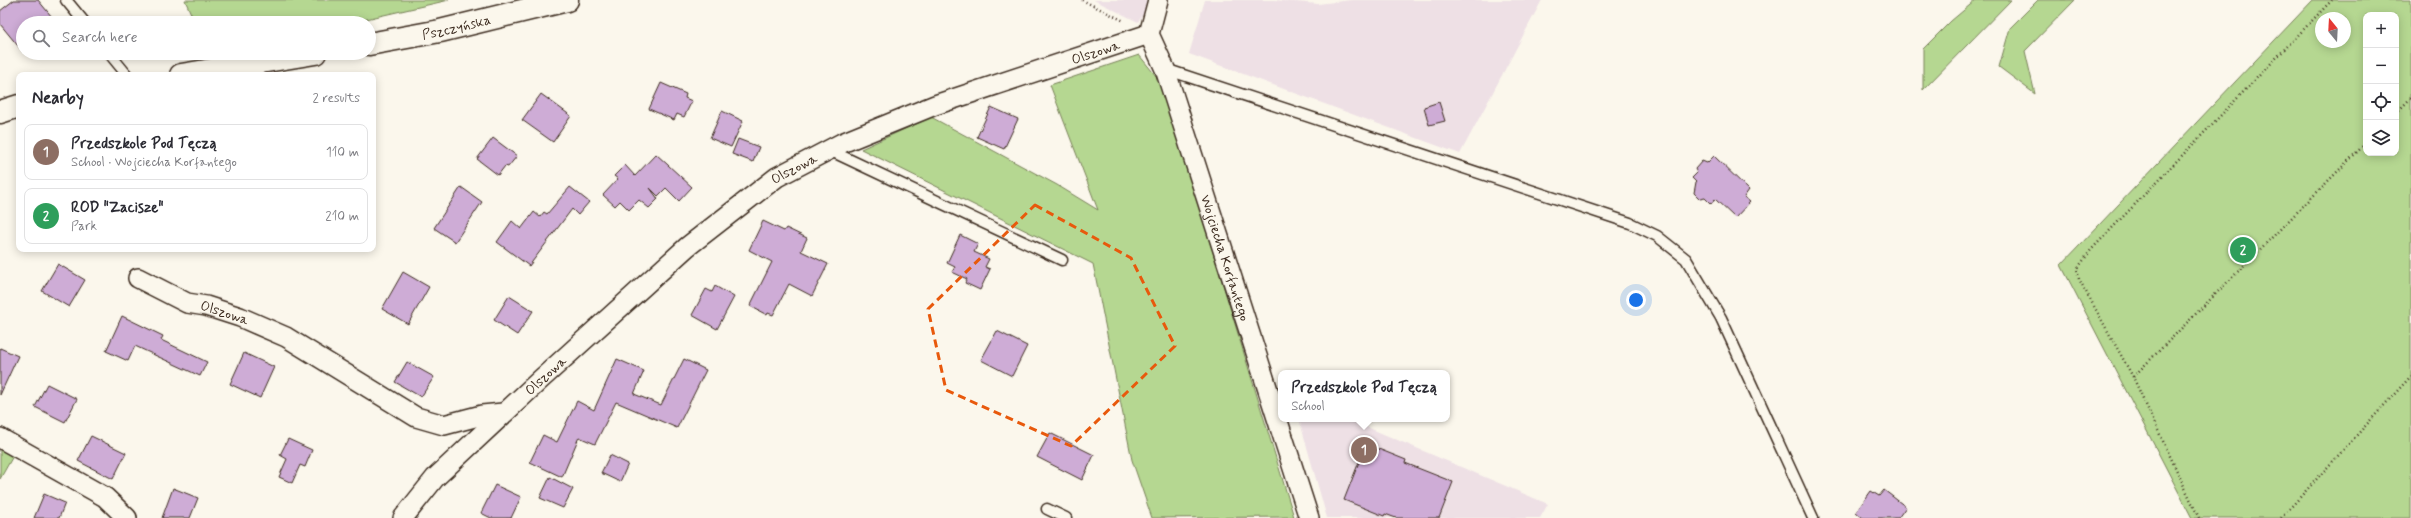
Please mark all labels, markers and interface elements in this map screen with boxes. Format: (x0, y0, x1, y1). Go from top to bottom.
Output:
street label: Pszczyńska (421, 11, 493, 44)
north arrow (2315, 12, 2351, 48)
map controls (2363, 12, 2399, 156)
button: + (2363, 12, 2399, 48)
search box (16, 16, 376, 60)
icon: search (30, 27, 52, 49)
text: Search here (62, 28, 138, 48)
street label: Olszowa (1069, 36, 1123, 69)
button: − (2363, 48, 2399, 84)
button: locate (2363, 84, 2399, 120)
text: Nearby (32, 87, 84, 109)
text: 2 results (313, 90, 360, 107)
button: layers (2363, 120, 2399, 156)
text: Przedszkole Pod Tęczą (71, 134, 217, 154)
text: 1 (43, 144, 49, 161)
text: 110 m (326, 144, 359, 161)
street label: Olszowa (767, 149, 821, 189)
text: School · Wojciecha Korfantego (71, 154, 237, 171)
street label: Wojciecha Korfantego (1196, 193, 1253, 324)
text: ROD "Zacisze" (71, 198, 163, 218)
text: 2 (43, 208, 49, 225)
text: 210 m (325, 208, 359, 225)
text: Park (71, 218, 97, 235)
pin: 2 (2230, 235, 2256, 265)
your location (1626, 290, 1646, 310)
street label: Olszowa (199, 297, 252, 330)
street label: Olszowa (521, 352, 571, 400)
popup (1278, 370, 1450, 422)
text: Przedszkole Pod Tęczą (1291, 378, 1437, 398)
text: School (1291, 398, 1325, 415)
pin: 1 (1351, 435, 1377, 465)

